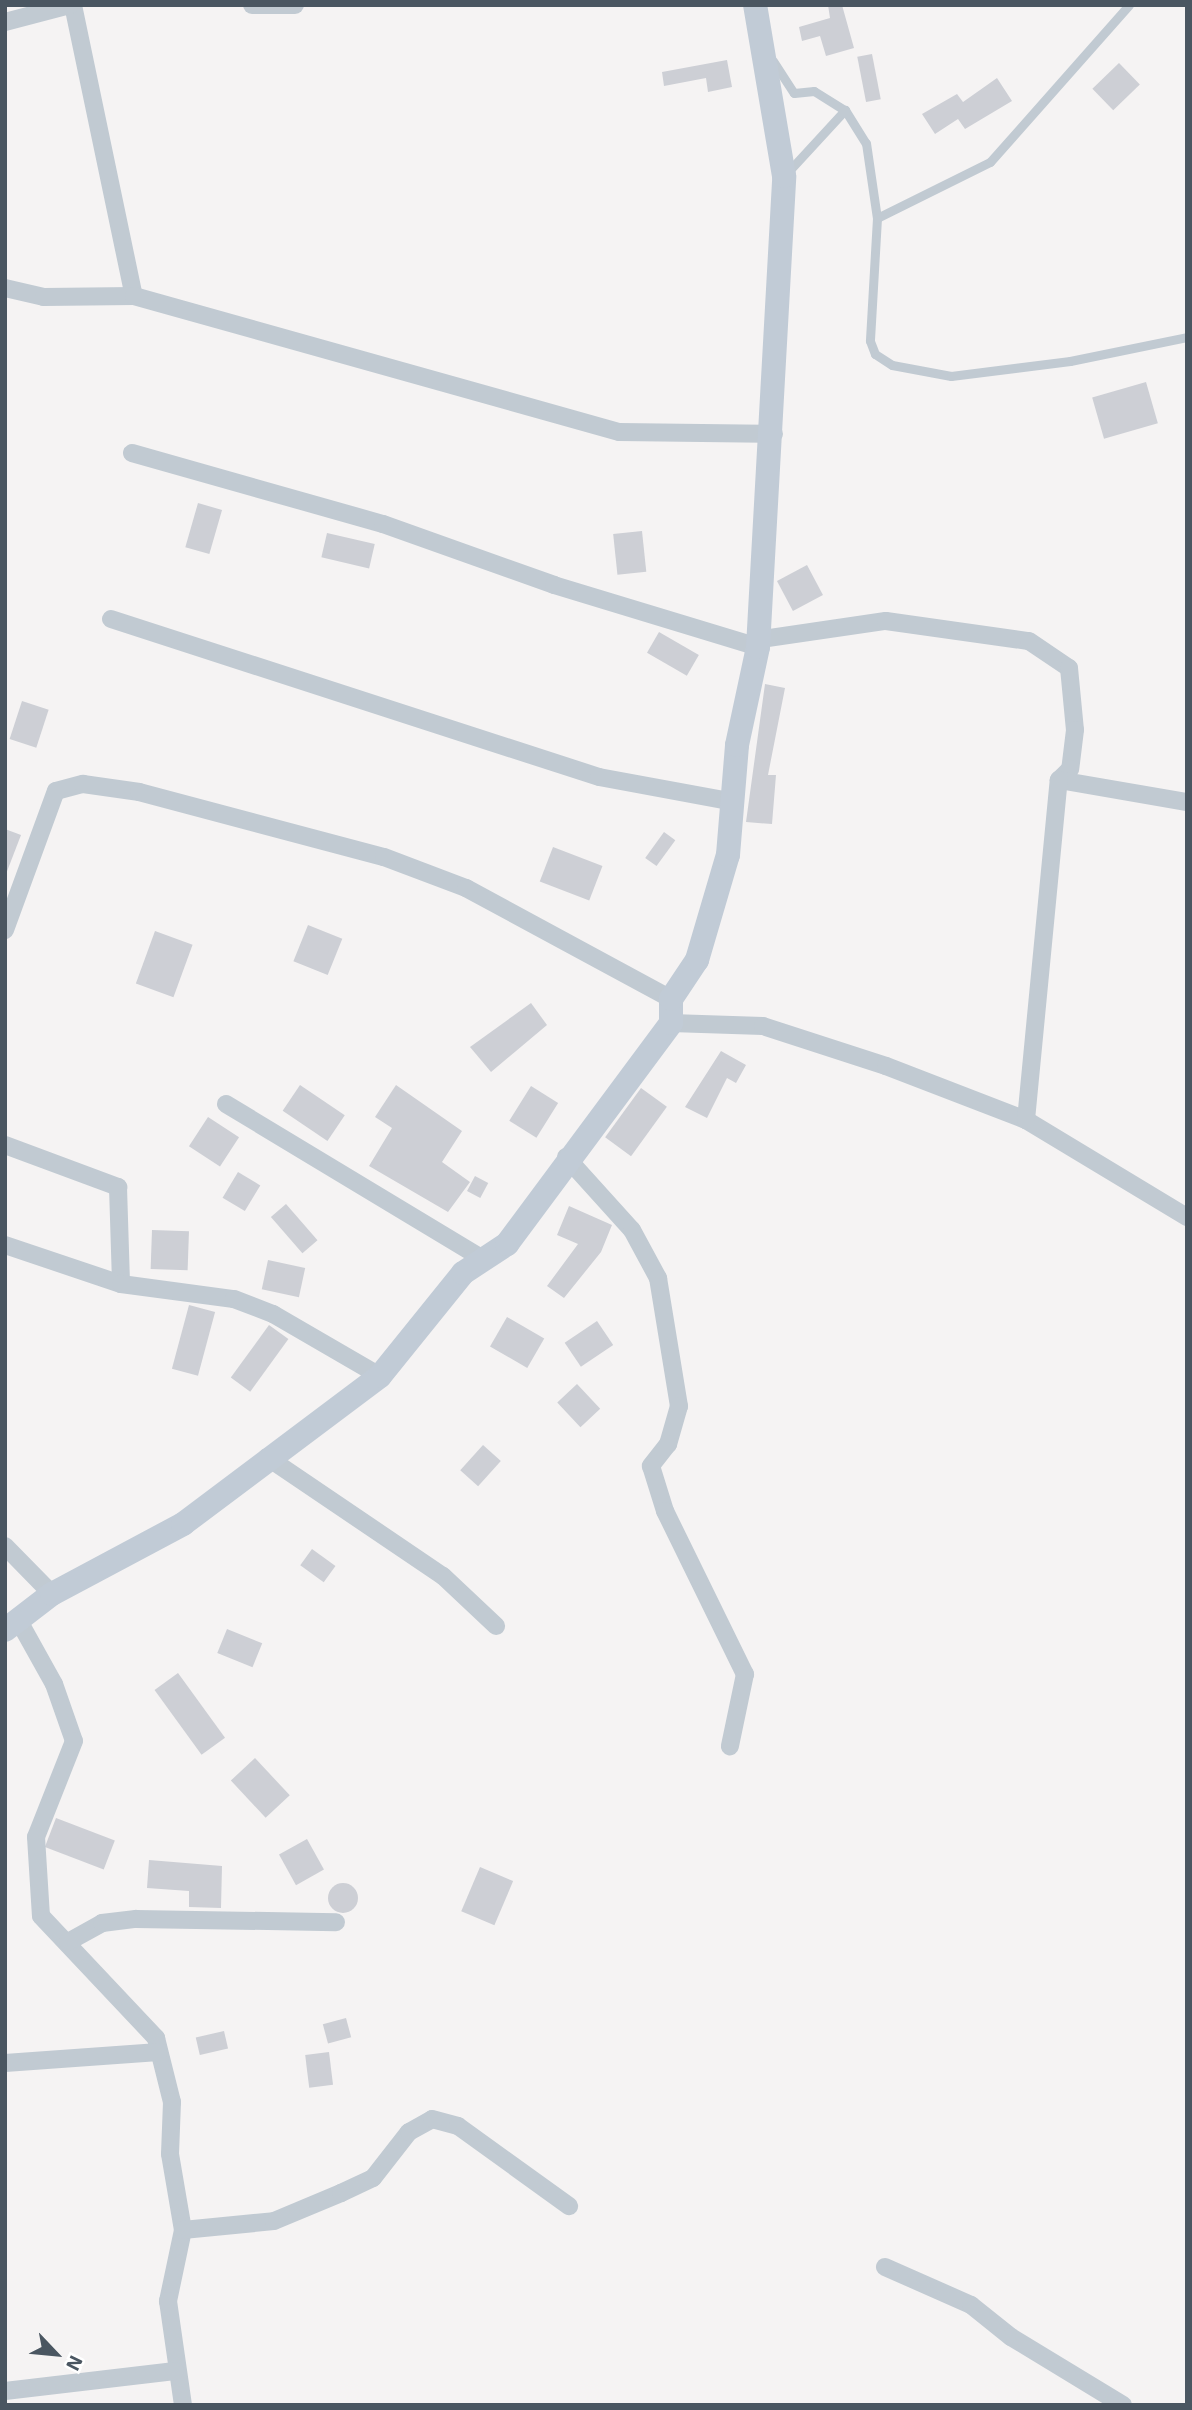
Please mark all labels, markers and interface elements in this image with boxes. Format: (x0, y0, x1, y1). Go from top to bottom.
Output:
north arrow (21, 2319, 91, 2389)
text: N (62, 2352, 89, 2375)

